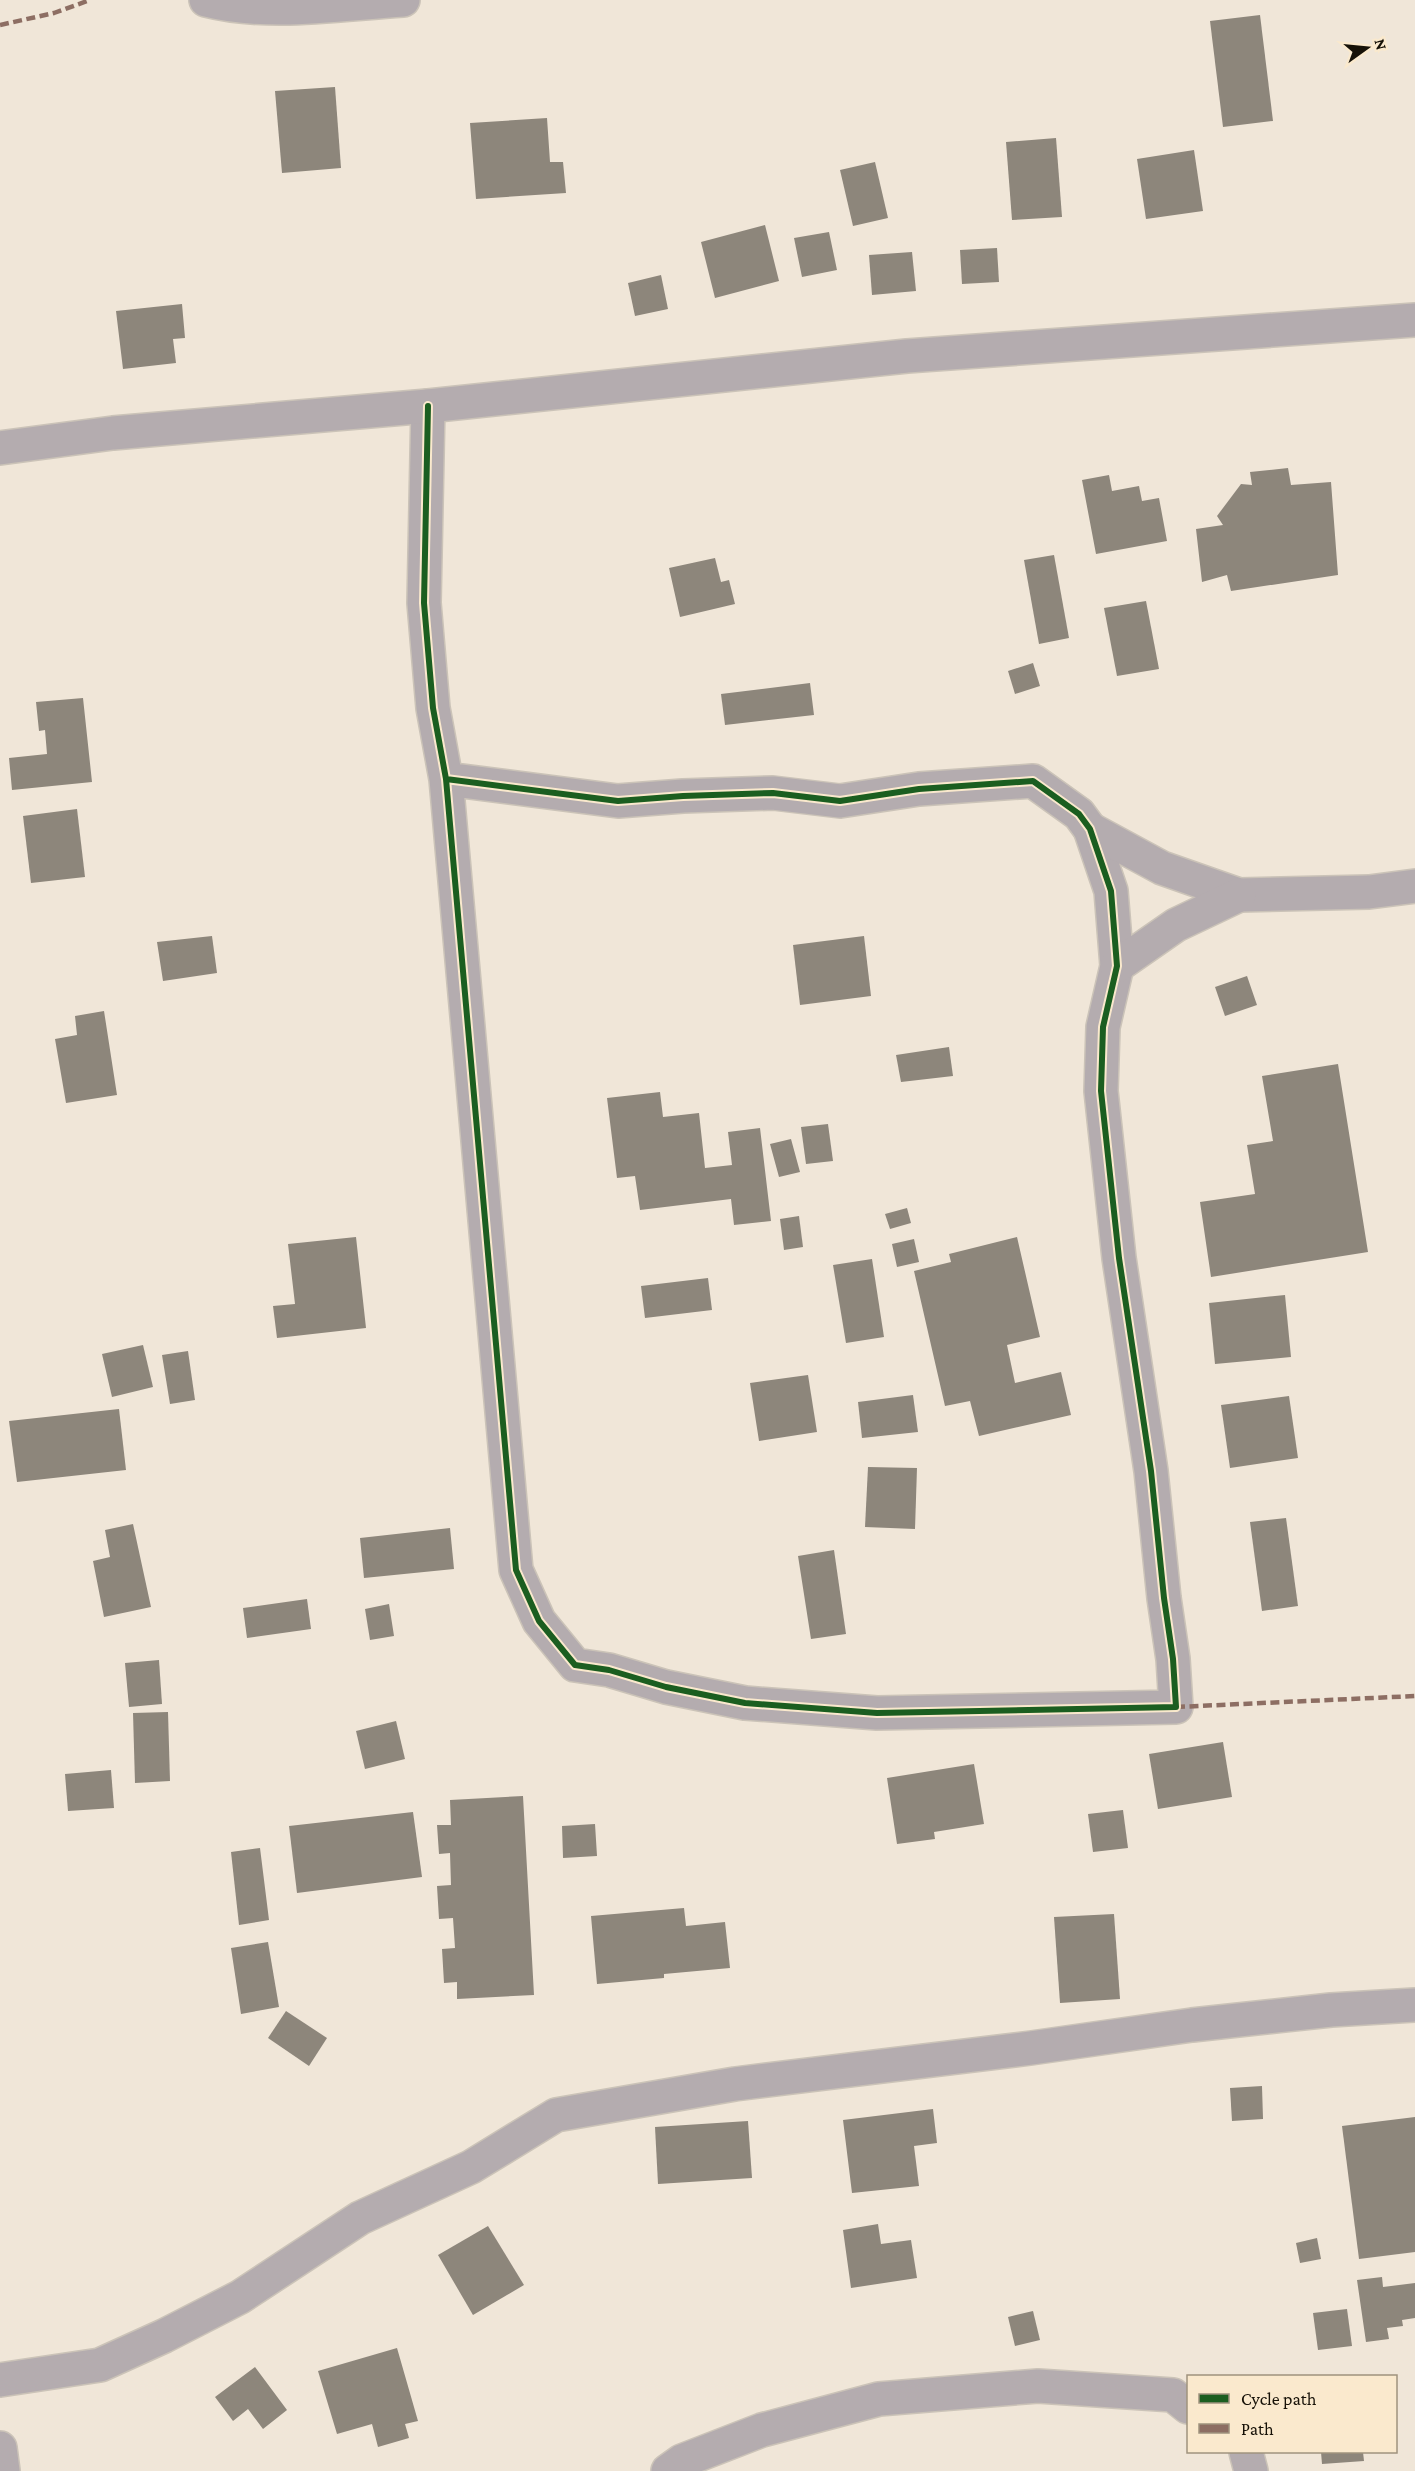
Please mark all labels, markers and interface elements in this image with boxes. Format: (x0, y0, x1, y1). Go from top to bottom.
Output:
north arrow (1337, 18, 1397, 78)
text: N (1371, 37, 1391, 52)
legend (1187, 2375, 1397, 2453)
text: Cycle path (1241, 2389, 1317, 2409)
text: Path (1241, 2419, 1274, 2439)

